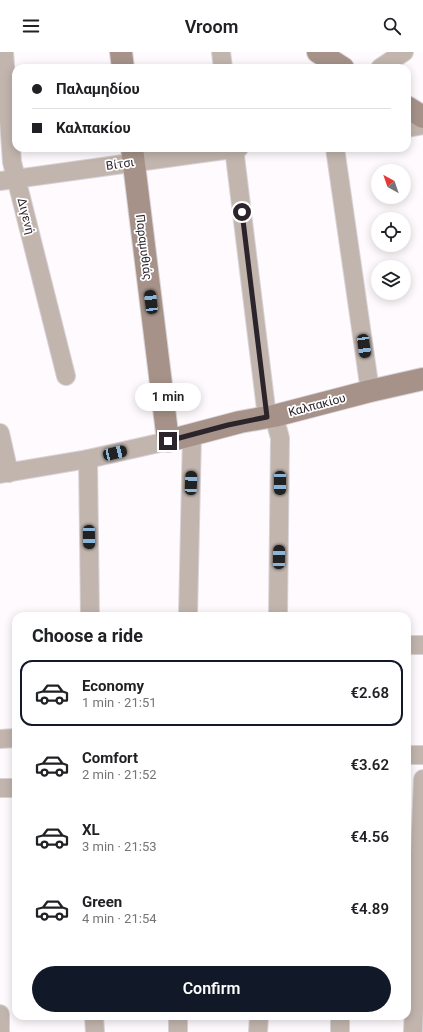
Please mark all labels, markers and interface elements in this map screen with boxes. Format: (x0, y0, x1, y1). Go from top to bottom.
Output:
icon: menu (20, 15, 42, 37)
icon: search (381, 15, 403, 37)
text: Vroom (185, 16, 238, 37)
text: Παλαμηδίου (56, 80, 140, 98)
text: Καλπακίου (56, 119, 131, 137)
street label: Βίτσι (105, 155, 135, 173)
north arrow (371, 164, 411, 204)
map controls (371, 164, 411, 300)
street label: Διγενή (15, 196, 37, 236)
route start (233, 203, 251, 221)
button: locate (371, 212, 411, 252)
street label: Παραμυθιάς (133, 213, 155, 281)
button: layers (371, 260, 411, 300)
car (144, 289, 158, 315)
car (356, 333, 372, 359)
callout: 1 min (135, 383, 201, 411)
text: 1 min (152, 389, 184, 404)
street label: Καλπακίου (287, 391, 347, 419)
route end (159, 432, 177, 450)
car (102, 444, 128, 462)
car (185, 471, 197, 495)
car (274, 471, 286, 495)
car (83, 525, 95, 549)
car (273, 545, 285, 569)
text: Choose a ride (32, 625, 143, 646)
icon: car (34, 675, 70, 711)
text: Economy (82, 677, 144, 695)
text: €2.68 (350, 684, 389, 702)
text: 1 min · 21:51 (82, 695, 157, 710)
icon: car (34, 747, 70, 783)
text: Comfort (82, 749, 138, 767)
text: €3.62 (350, 756, 389, 774)
text: 2 min · 21:52 (82, 767, 157, 782)
icon: car (34, 819, 70, 855)
text: XL (82, 821, 100, 839)
text: €4.56 (350, 828, 389, 846)
text: 3 min · 21:53 (82, 839, 157, 854)
icon: car (34, 891, 70, 927)
text: Green (82, 893, 122, 911)
text: €4.89 (350, 900, 389, 918)
text: 4 min · 21:54 (82, 911, 157, 926)
button: Confirm (32, 966, 391, 1012)

